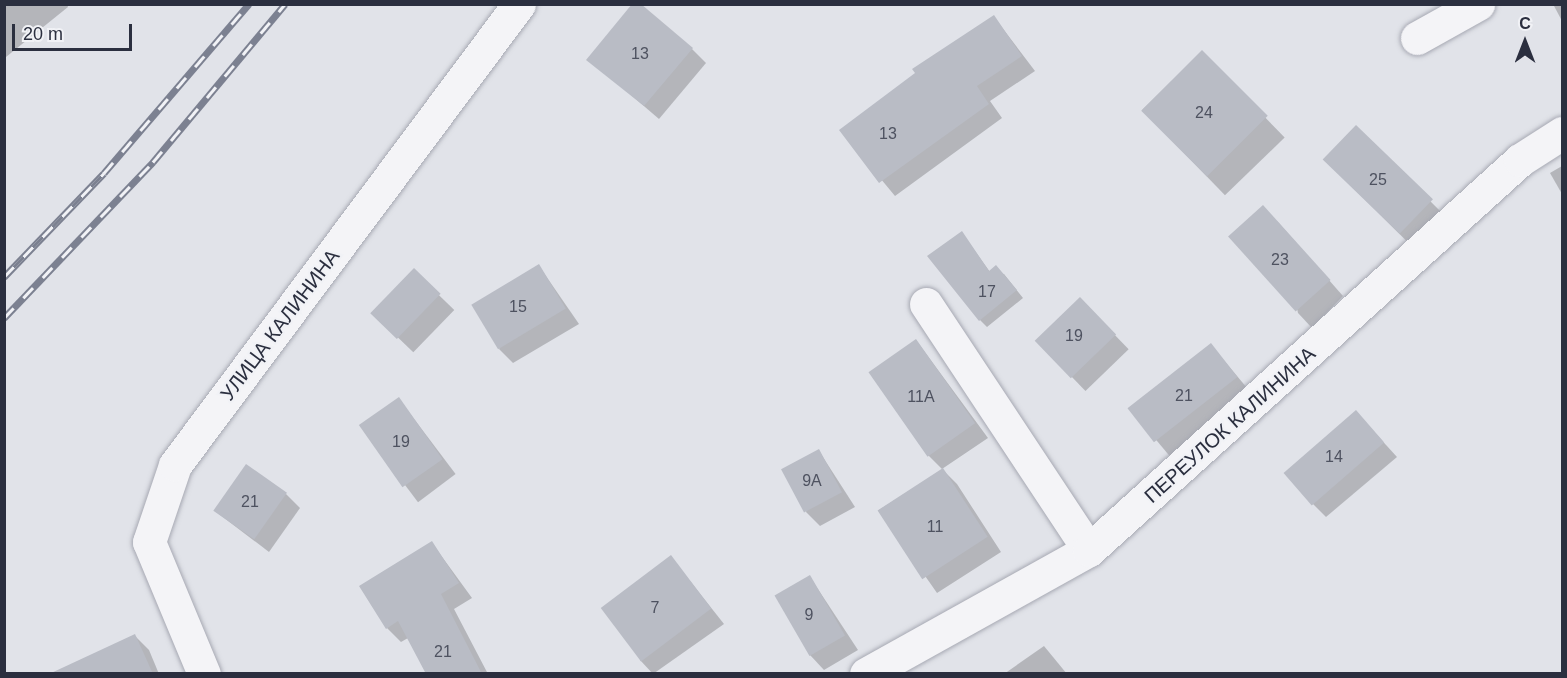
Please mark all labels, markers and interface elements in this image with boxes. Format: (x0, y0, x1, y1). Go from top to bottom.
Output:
scale bar (15, 12, 135, 50)
north arrow (1495, 12, 1555, 72)
text: С (1519, 15, 1531, 32)
text: 20 m (23, 24, 63, 44)
house number: 13 (631, 44, 649, 64)
house number: 24 (1195, 103, 1213, 123)
house number: 13 (879, 124, 897, 144)
house number: 25 (1369, 170, 1387, 190)
street label: УЛИЦА КАЛИНИНА (215, 245, 345, 405)
house number: 23 (1271, 250, 1289, 270)
house number: 17 (978, 282, 996, 302)
house number: 15 (509, 297, 527, 317)
house number: 19 (1065, 326, 1083, 346)
street label: ПЕРЕУЛОК КАЛИНИНА (1140, 342, 1320, 508)
house number: 21 (1175, 386, 1193, 406)
house number: 11А (907, 387, 935, 407)
house number: 19 (392, 432, 410, 452)
house number: 14 (1325, 447, 1343, 467)
house number: 9А (802, 471, 822, 491)
house number: 21 (241, 492, 259, 512)
house number: 11 (927, 517, 943, 537)
house number: 7 (651, 598, 659, 618)
house number: 9 (805, 605, 813, 625)
house number: 21 (434, 642, 452, 662)

